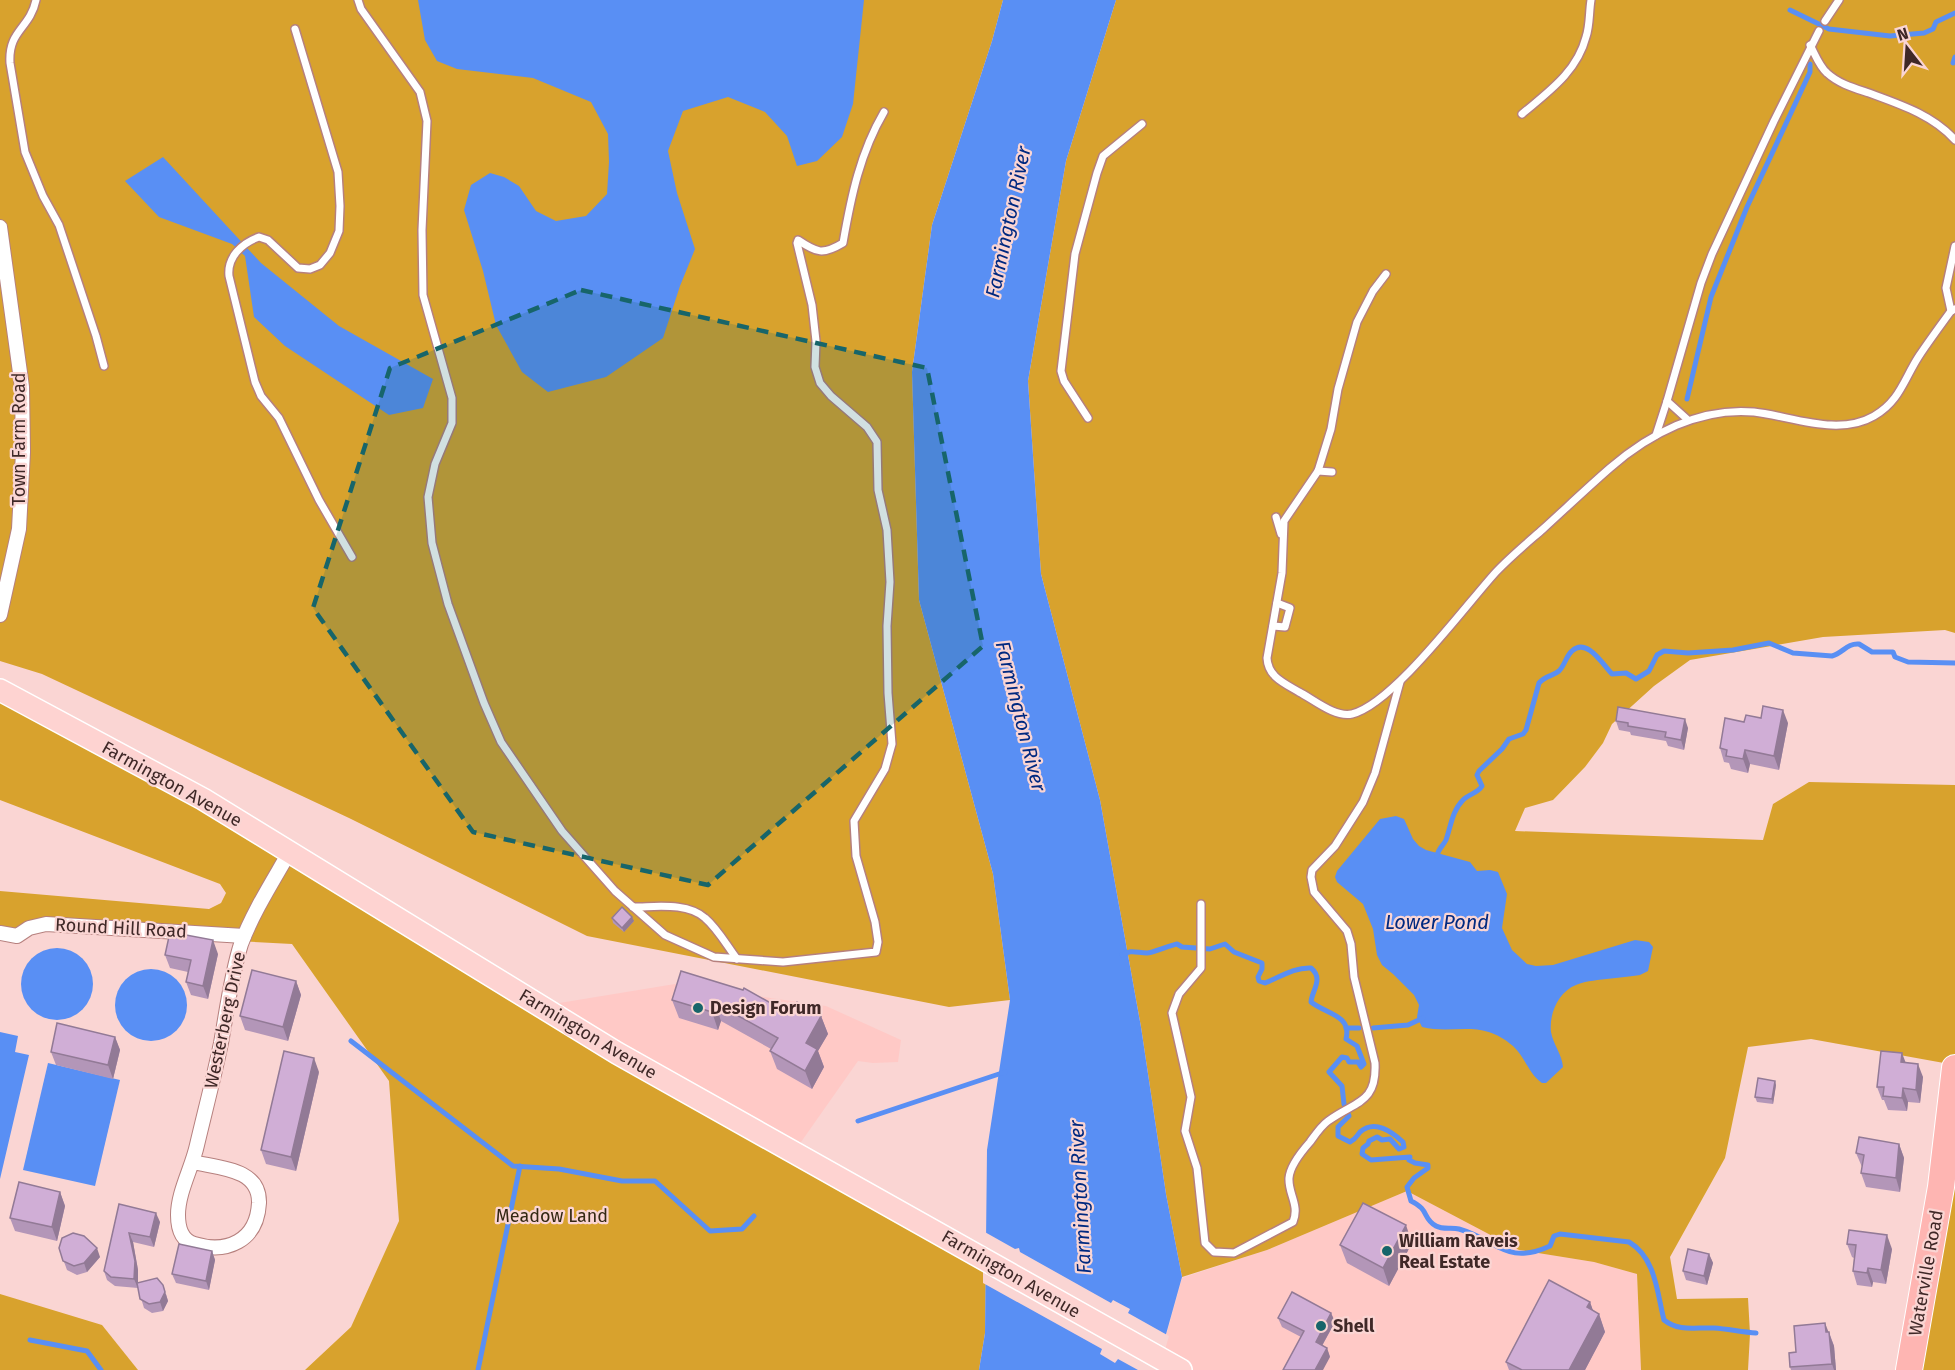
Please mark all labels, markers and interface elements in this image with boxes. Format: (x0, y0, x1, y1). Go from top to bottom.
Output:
north arrow (1877, 18, 1937, 78)
text: N (1895, 23, 1911, 45)
water label: Farmington River (980, 143, 1036, 300)
street label: Town Farm Road (8, 372, 30, 506)
water label: Farmington River (991, 638, 1052, 795)
street label: Farmington Avenue (98, 736, 246, 832)
water label: Lower Pond (1385, 910, 1489, 934)
street label: Round Hill Road (55, 914, 187, 942)
street label: Westerberg Drive (200, 950, 250, 1090)
street label: Farmington Avenue (515, 984, 661, 1084)
place label: Design Forum (710, 997, 821, 1019)
marker: Design Forum (691, 1001, 705, 1015)
water label: Farmington River (1064, 1118, 1096, 1274)
park label: Meadow Land (496, 1205, 608, 1227)
street label: Waterville Road (1904, 1208, 1948, 1338)
street label: Farmington Avenue (938, 1225, 1084, 1323)
place label: William Raveis Real Estate (1399, 1230, 1518, 1273)
marker: William Raveis Real Estate (1380, 1244, 1394, 1258)
place label: Shell (1333, 1315, 1375, 1337)
marker: Shell (1314, 1319, 1328, 1333)

